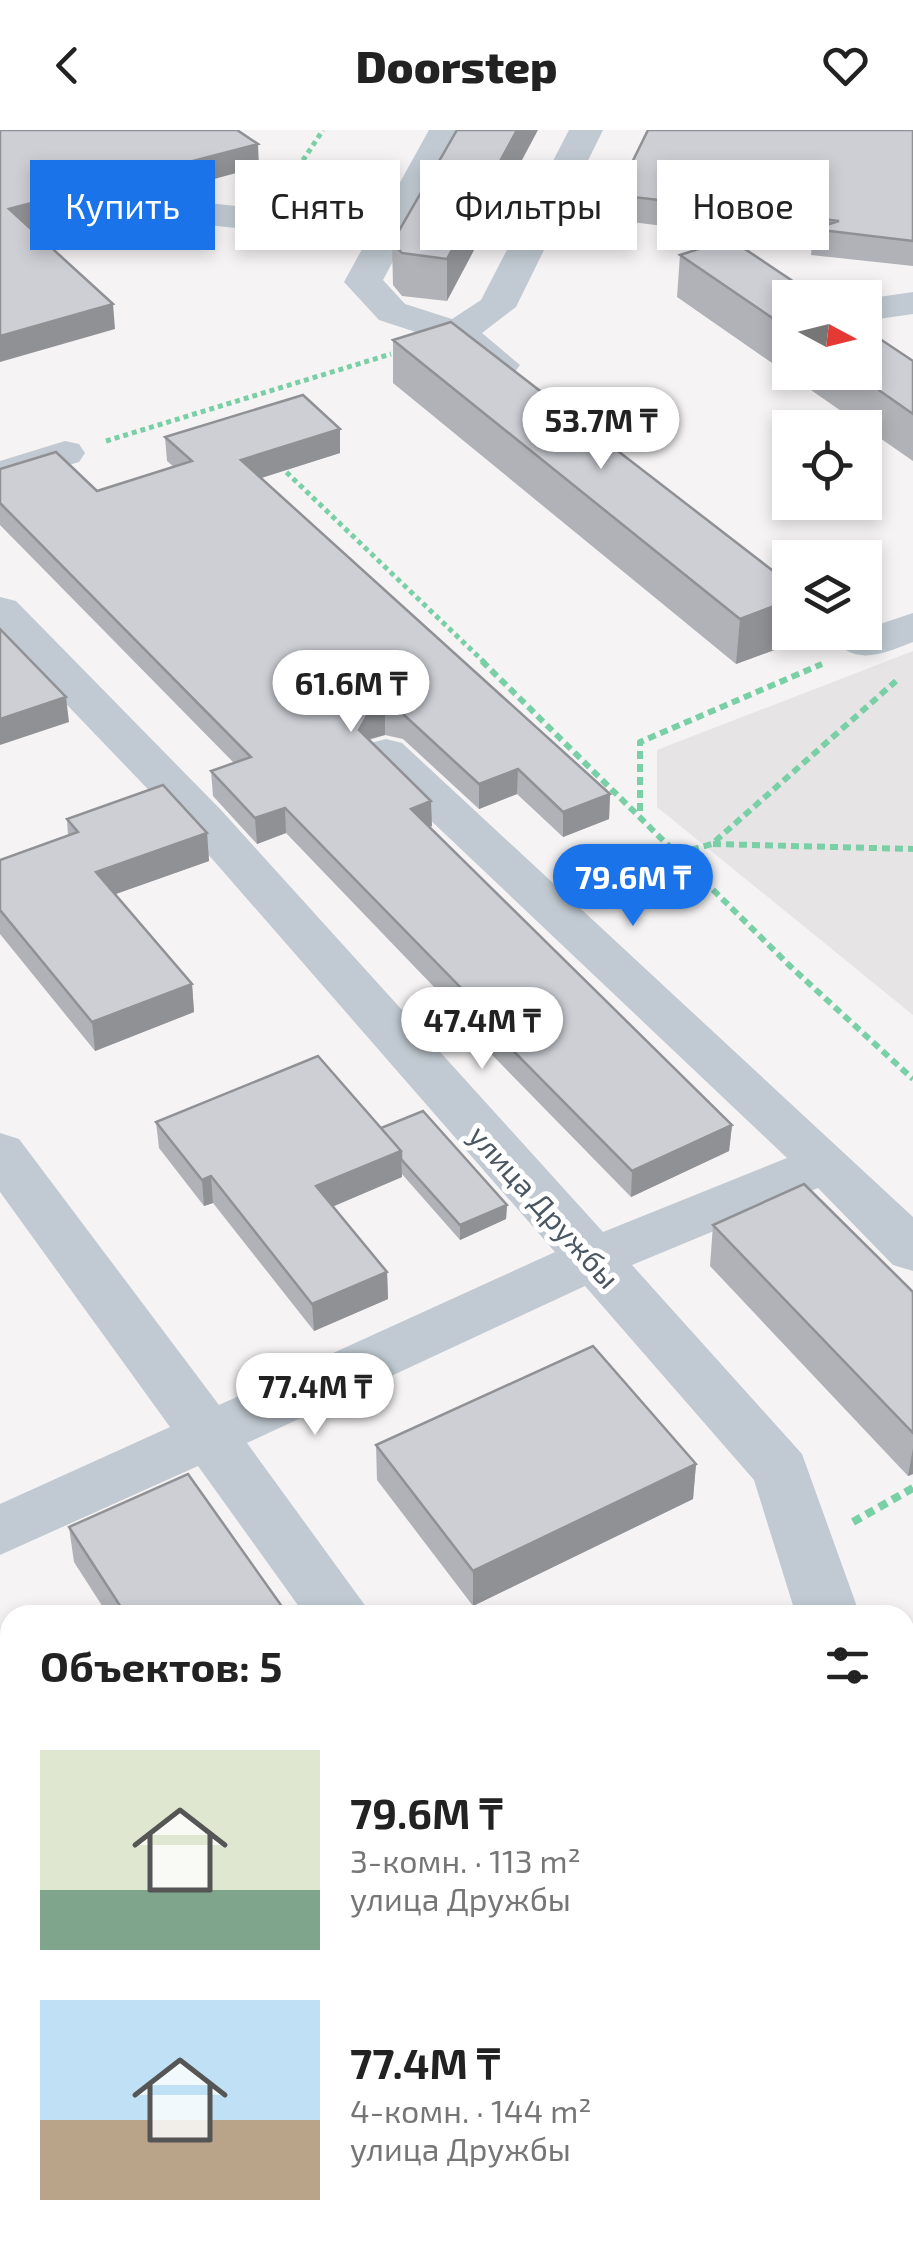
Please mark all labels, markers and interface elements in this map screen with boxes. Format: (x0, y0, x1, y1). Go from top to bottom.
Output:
icon: back (40, 38, 95, 93)
text: Doorstep (355, 38, 558, 92)
icon: heart (818, 38, 873, 93)
chip: Купить (30, 160, 215, 250)
chip: Снять (235, 160, 400, 250)
chip: Фильтры (420, 160, 637, 250)
chip: Новое (657, 160, 829, 250)
north arrow (772, 280, 882, 390)
map controls (772, 280, 882, 650)
pin: 53.7M ₸ (509, 387, 693, 472)
text: 53.7M ₸ (544, 400, 658, 438)
button: locate (772, 410, 882, 520)
button: layers (772, 540, 882, 650)
pin: 61.6M ₸ (259, 650, 443, 735)
text: 61.6M ₸ (294, 663, 408, 701)
pin: 79.6M ₸ (541, 844, 725, 929)
text: 79.6M ₸ (575, 857, 691, 895)
pin: 47.4M ₸ (390, 987, 574, 1072)
text: 47.4M ₸ (423, 1000, 541, 1038)
street label: улица Дружбы (462, 1117, 628, 1296)
pin: 77.4M ₸ (223, 1353, 407, 1438)
text: 77.4M ₸ (258, 1366, 372, 1404)
icon: filters (820, 1638, 875, 1693)
text: Объектов: 5 (40, 1640, 282, 1690)
text: 79.6M ₸ (350, 1787, 502, 1837)
icon: home (120, 1790, 240, 1910)
text: 3-комн. · 113 m² (350, 1841, 581, 1879)
text: улица Дружбы (350, 1879, 571, 1917)
text: 77.4M ₸ (350, 2037, 500, 2087)
icon: home (120, 2040, 240, 2160)
text: 4-комн. · 144 m² (350, 2091, 592, 2129)
text: улица Дружбы (350, 2129, 571, 2167)

